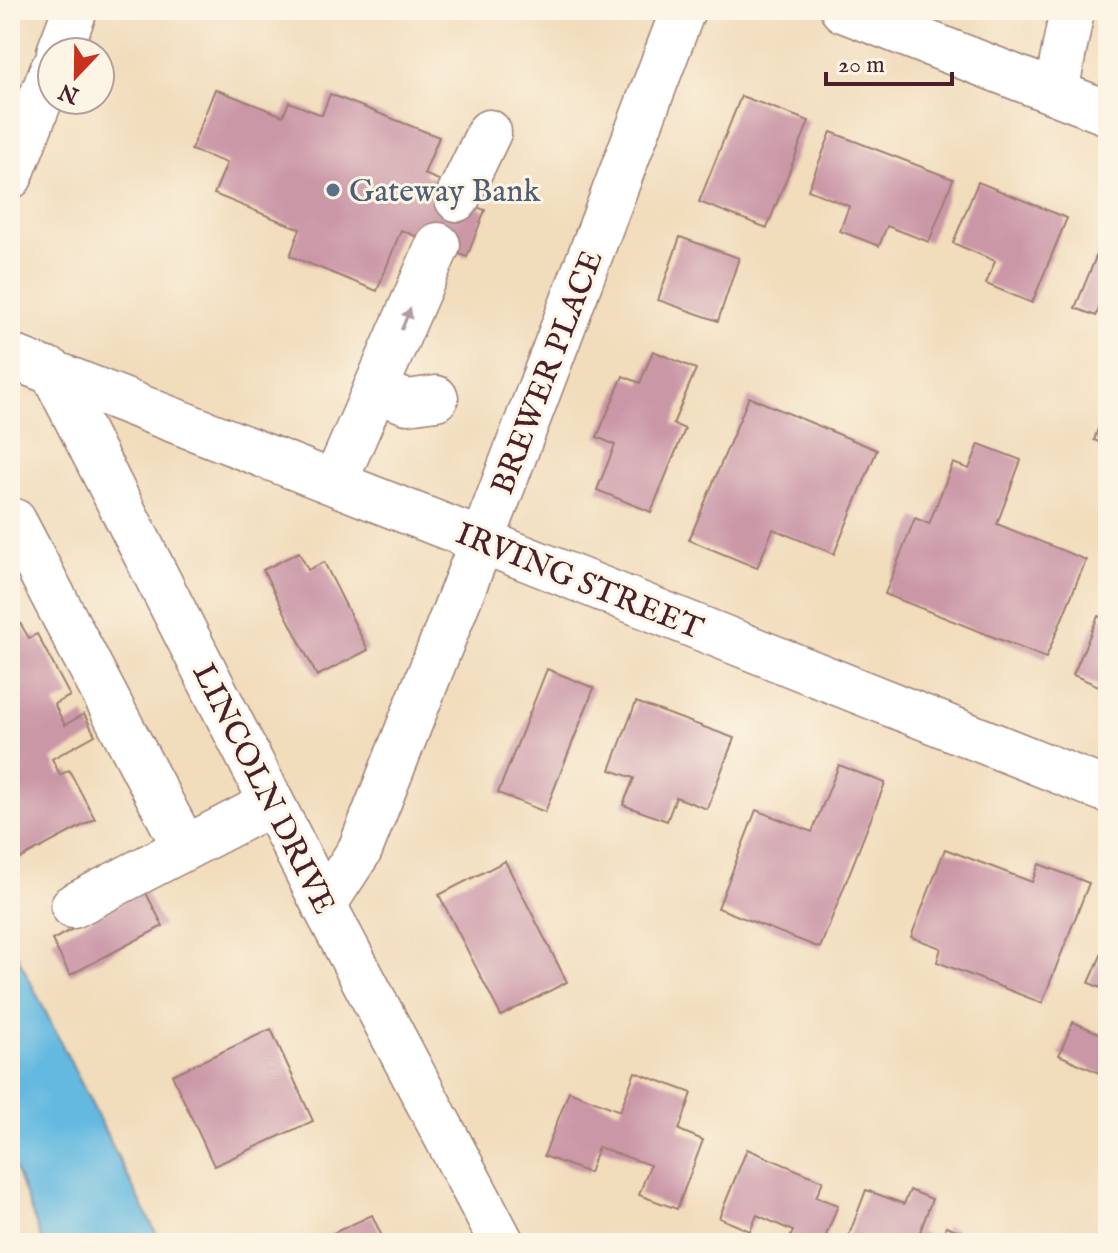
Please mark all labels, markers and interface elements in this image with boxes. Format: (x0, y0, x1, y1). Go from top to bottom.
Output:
north arrow (36, 36, 116, 116)
scale bar (826, 36, 952, 86)
text: 20 m (838, 50, 885, 81)
text: N (55, 76, 84, 110)
place label: Gateway Bank (349, 172, 541, 213)
marker: Gateway Bank (324, 181, 342, 199)
street label: BREWER PLACE (483, 245, 614, 501)
one-way arrow (399, 307, 413, 331)
street label: IRVING STREET (450, 514, 709, 651)
street label: LINCOLN DRIVE (182, 657, 344, 922)

